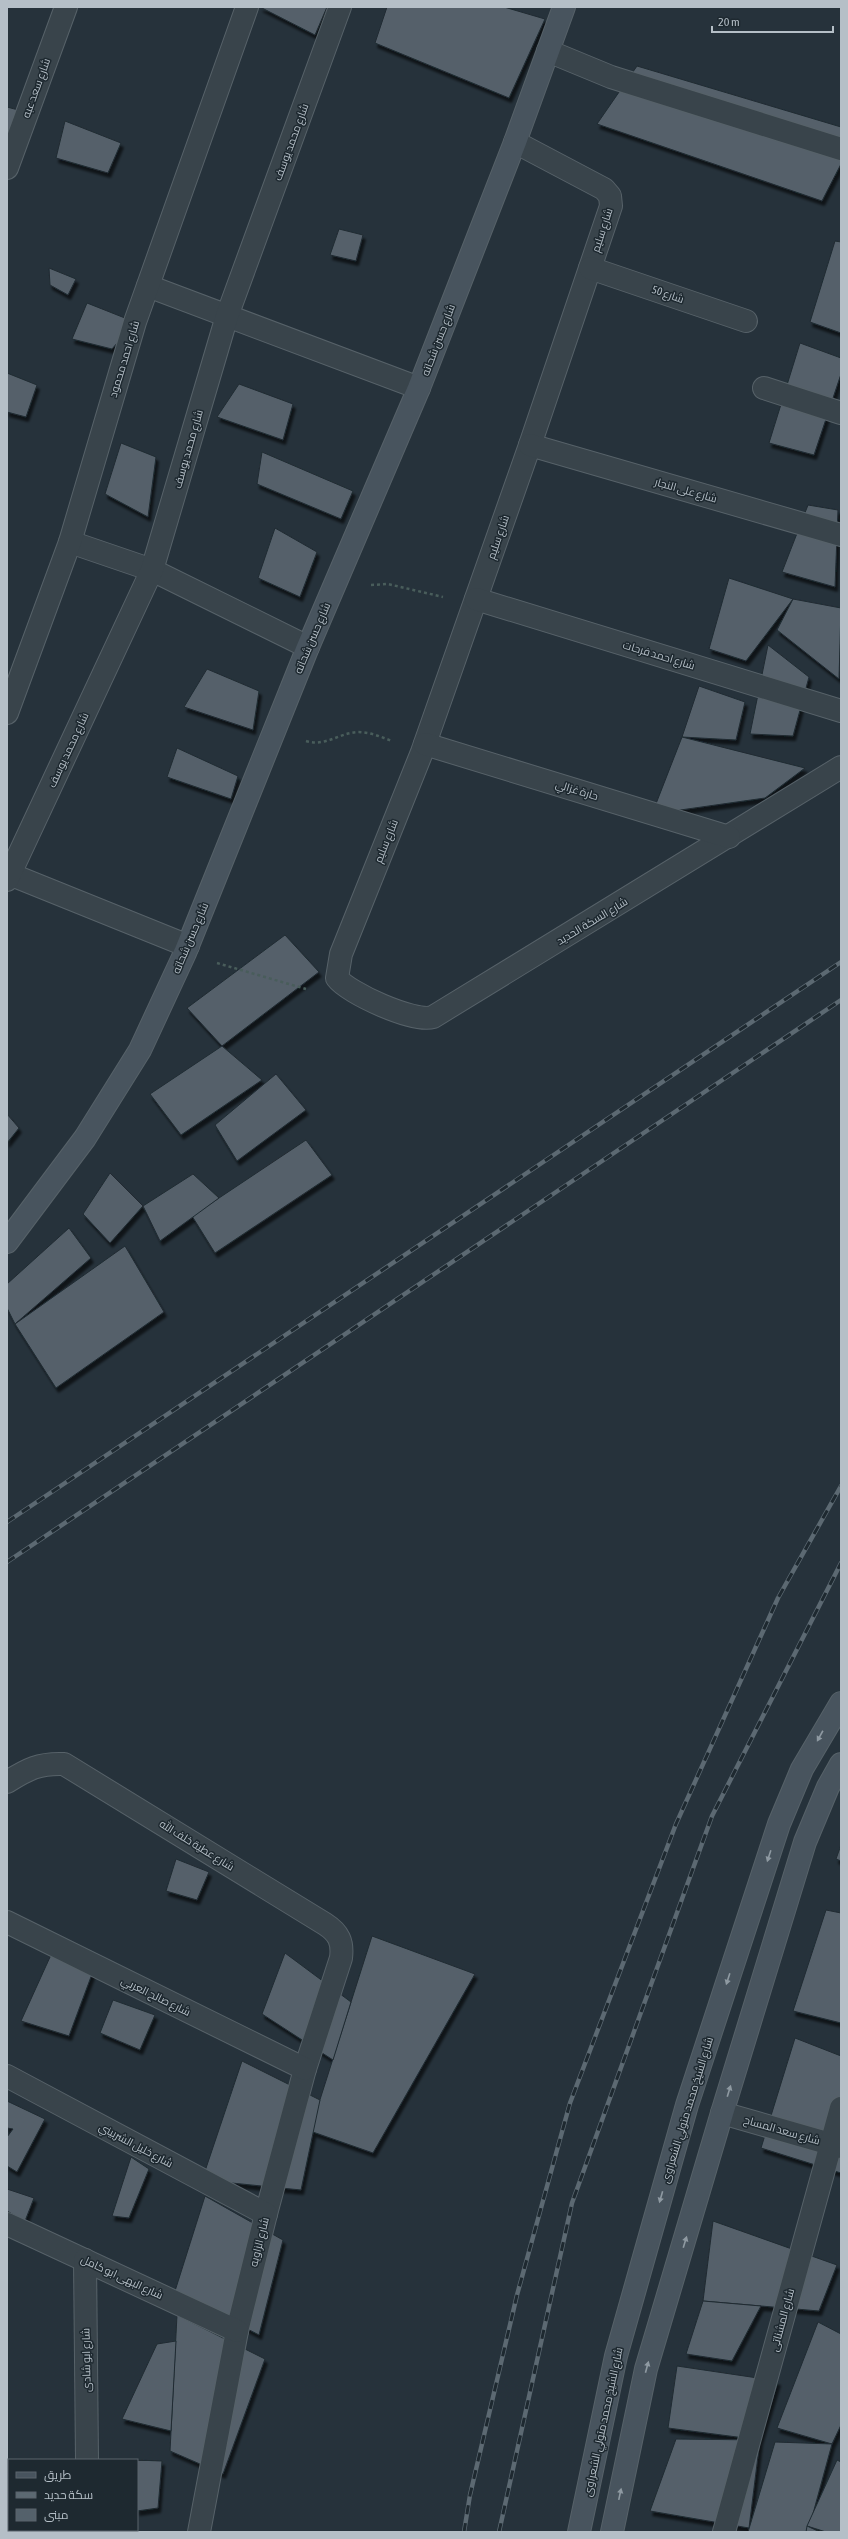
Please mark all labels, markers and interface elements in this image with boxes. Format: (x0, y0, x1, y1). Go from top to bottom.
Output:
scale bar (712, 8, 833, 34)
text: 20 m (718, 15, 740, 29)
street label: شارع سعد عبه (20, 57, 54, 120)
street label: شارع محمد يوسف (271, 102, 312, 183)
street label: شارع سليم (589, 206, 617, 254)
street label: شارع 50 (650, 283, 686, 307)
street label: شارع حسن شحاته (419, 303, 459, 378)
street label: شارع احمد محمود (107, 319, 143, 399)
street label: شارع محمد يوسف (171, 408, 207, 490)
street label: شارع على النجار (652, 475, 719, 507)
street label: شارع سليم (485, 513, 513, 561)
street label: شارع حسن شحاته (292, 601, 334, 676)
street label: شارع احمد فرحات (621, 638, 696, 674)
street label: شارع محمد يوسف (45, 711, 92, 790)
street label: حارة غزالي (553, 778, 600, 805)
street label: شارع سليم (372, 818, 402, 865)
street label: شارع السكة الحديد (554, 895, 631, 949)
street label: شارع حسن شحاته (170, 901, 212, 976)
one-way arrow (817, 1731, 824, 1742)
street label: شارع عطية خلف الله (156, 1815, 238, 1875)
one-way arrow (766, 1850, 772, 1862)
one-way arrow (725, 1973, 731, 1985)
street label: شارع صالح العربي (118, 1974, 193, 2021)
street label: شارع الشيخ محمد متولي الشعراوى (659, 2035, 718, 2185)
one-way arrow (726, 2084, 732, 2096)
street label: شارع سعد المساح (742, 2113, 822, 2149)
street label: شارع خليل الشربيني (96, 2121, 175, 2172)
one-way arrow (658, 2191, 664, 2203)
street label: شارع الزاويه (247, 2216, 273, 2268)
one-way arrow (682, 2236, 688, 2248)
street label: شارع البهى ابو كامل (78, 2253, 165, 2303)
street label: شارع المشناتى (768, 2287, 798, 2353)
street label: شارع ابو شادى (79, 2328, 95, 2392)
street label: شارع الشيخ محمد متولي الشعراوى (581, 2346, 628, 2498)
one-way arrow (644, 2360, 650, 2372)
legend (8, 2459, 138, 2531)
text: طريق (44, 2468, 72, 2482)
text: سكة حديد (44, 2488, 93, 2502)
one-way arrow (617, 2488, 623, 2500)
text: مبنى (44, 2508, 69, 2522)

